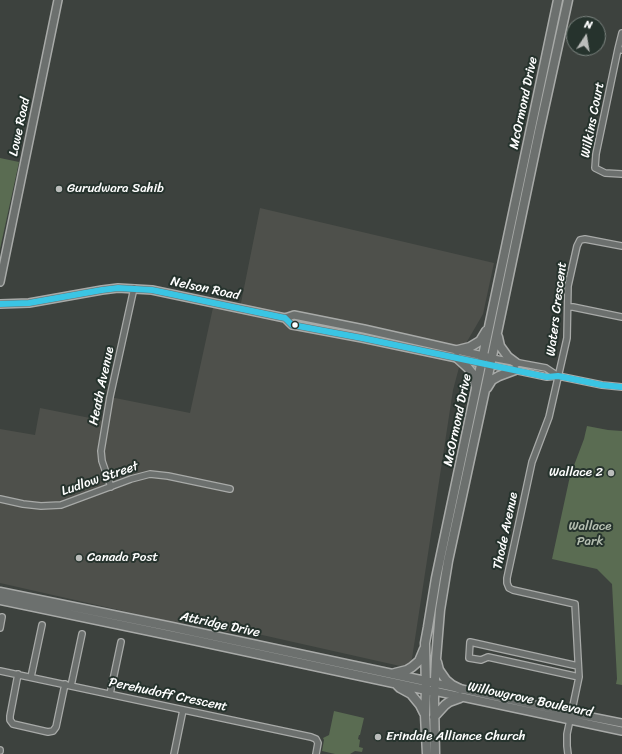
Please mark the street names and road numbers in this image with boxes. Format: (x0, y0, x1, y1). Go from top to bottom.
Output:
street label: McOrmond Drive (507, 55, 541, 151)
street label: Wilkins Court (578, 81, 608, 159)
street label: Lowe Road (6, 96, 34, 158)
street label: Waters Crescent (543, 261, 571, 357)
street label: Nelson Road (169, 274, 241, 304)
street label: Heath Avenue (86, 345, 118, 427)
street label: McOrmond Drive (441, 372, 475, 468)
street label: Ludlow Street (60, 459, 140, 499)
street label: Thode Avenue (490, 491, 522, 571)
street label: Attridge Drive (179, 609, 261, 641)
street label: Perehudoff Crescent (107, 675, 229, 715)
street label: Willowgrove Boulevard (466, 679, 594, 721)

